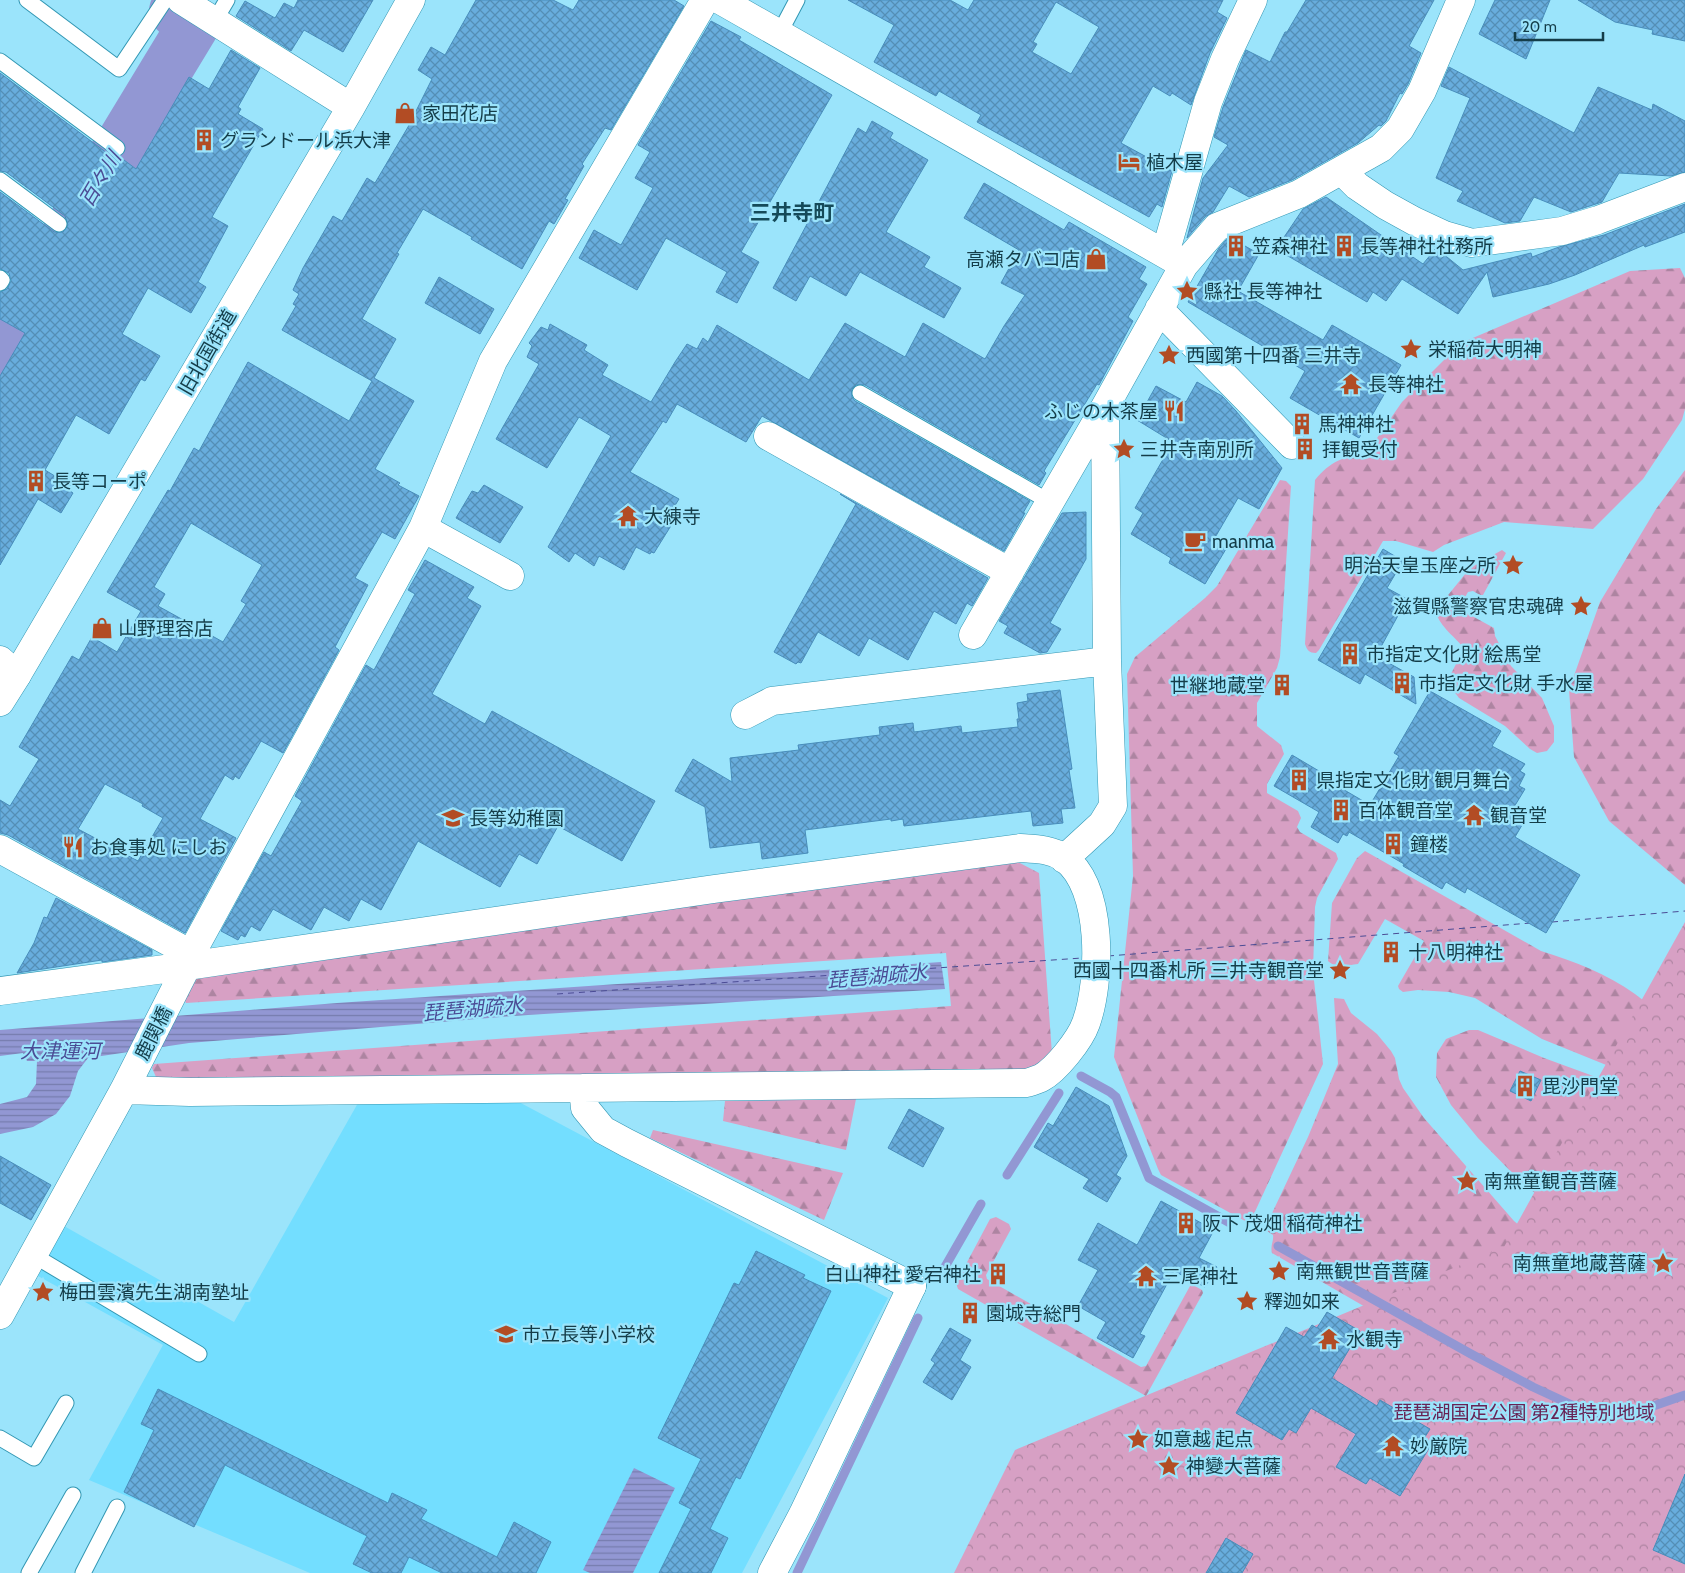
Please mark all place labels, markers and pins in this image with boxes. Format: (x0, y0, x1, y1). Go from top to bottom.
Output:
shop icon: 家田花店 (392, 100, 418, 126)
place label: 家田花店 (422, 102, 498, 125)
building icon: グランドール浜大津 (191, 127, 217, 153)
place label: グランドール浜大津 (220, 129, 391, 152)
hotel icon: 植木屋 (1116, 149, 1142, 175)
place label: 植木屋 (1146, 151, 1203, 174)
building icon: 笠森神社 (1223, 233, 1249, 259)
building icon: 長等神社社務所 (1331, 233, 1357, 259)
place label: 笠森神社 (1252, 235, 1328, 258)
place label: 長等神社社務所 (1360, 235, 1493, 258)
shop icon: 高瀬タバコ店 (1083, 246, 1109, 272)
place label: 高瀬タバコ店 (966, 248, 1080, 271)
place icon: 縣社 長等神社 (1174, 278, 1200, 304)
place label: 縣社 長等神社 (1204, 280, 1322, 303)
place icon: 栄稲荷大明神 (1398, 336, 1424, 362)
place label: 栄稲荷大明神 (1428, 338, 1542, 361)
place icon: 西國第十四番 三井寺 (1156, 342, 1182, 368)
place label: 西國第十四番 三井寺 (1186, 344, 1361, 367)
temple icon: 長等神社 (1338, 371, 1364, 397)
place label: 長等神社 (1368, 373, 1444, 396)
restaurant icon: ふじの木茶屋 (1161, 398, 1187, 424)
place label: ふじの木茶屋 (1044, 400, 1158, 423)
building icon: 馬神神社 (1289, 411, 1315, 437)
place label: 馬神神社 (1318, 413, 1394, 436)
place icon: 三井寺南別所 (1111, 436, 1137, 462)
building icon: 拝観受付 (1292, 436, 1318, 462)
place label: 三井寺南別所 (1140, 438, 1254, 461)
place label: 拝観受付 (1322, 438, 1398, 461)
building icon: 長等コーポ (23, 468, 49, 494)
place label: 長等コーポ (52, 470, 147, 493)
temple icon: 大練寺 (615, 503, 641, 529)
place label: 大練寺 (644, 505, 701, 528)
cafe icon: manma (1182, 528, 1208, 554)
place label: manma (1212, 530, 1274, 553)
place icon: 明治天皇玉座之所 (1500, 552, 1526, 578)
place label: 明治天皇玉座之所 (1344, 554, 1496, 577)
place icon: 滋賀縣警察官忠魂碑 (1568, 593, 1594, 619)
place label: 滋賀縣警察官忠魂碑 (1393, 595, 1564, 618)
shop icon: 山野理容店 (89, 615, 115, 641)
place label: 山野理容店 (118, 617, 213, 640)
building icon: 市指定文化財 絵馬堂 (1337, 641, 1363, 667)
place label: 市指定文化財 絵馬堂 (1366, 643, 1541, 666)
building icon: 市指定文化財 手水屋 (1389, 670, 1415, 696)
building icon: 世継地蔵堂 (1269, 672, 1295, 698)
place label: 市指定文化財 手水屋 (1418, 672, 1593, 695)
place label: 世継地蔵堂 (1170, 674, 1265, 697)
building icon: 県指定文化財 観月舞台 (1286, 767, 1312, 793)
place label: 県指定文化財 観月舞台 (1316, 769, 1510, 792)
building icon: 百体観音堂 (1328, 797, 1354, 823)
place label: 百体観音堂 (1358, 799, 1453, 822)
temple icon: 観音堂 (1461, 802, 1487, 828)
place label: 観音堂 (1490, 804, 1547, 827)
school or university icon: 長等幼稚園 (440, 805, 466, 831)
place label: 長等幼稚園 (469, 807, 564, 830)
building icon: 鐘楼 (1380, 831, 1406, 857)
place label: 鐘楼 (1410, 833, 1448, 856)
restaurant icon: お食事処 にしお (60, 834, 86, 860)
place label: お食事処 にしお (90, 836, 227, 859)
building icon: 十八明神社 (1378, 939, 1404, 965)
place label: 十八明神社 (1408, 941, 1503, 964)
place icon: 西國十四番札所 三井寺観音堂 (1327, 957, 1353, 983)
place label: 西國十四番札所 三井寺観音堂 (1073, 959, 1324, 982)
building icon: 毘沙門堂 (1512, 1073, 1538, 1099)
place label: 毘沙門堂 (1542, 1075, 1618, 1098)
place icon: 南無童観音菩薩 (1454, 1168, 1480, 1194)
place label: 南無童観音菩薩 (1484, 1170, 1617, 1193)
building icon: 阪下 茂畑 稲荷神社 (1173, 1210, 1199, 1236)
place label: 阪下 茂畑 稲荷神社 (1202, 1212, 1363, 1235)
place icon: 南無童地蔵菩薩 (1650, 1250, 1676, 1276)
place label: 南無童地蔵菩薩 (1513, 1252, 1646, 1275)
place icon: 南無観世音菩薩 (1266, 1258, 1292, 1284)
place label: 南無観世音菩薩 (1296, 1260, 1429, 1283)
building icon: 白山神社 愛宕神社 (985, 1261, 1011, 1287)
place label: 白山神社 愛宕神社 (825, 1263, 981, 1286)
temple icon: 三尾神社 (1133, 1263, 1159, 1289)
place label: 三尾神社 (1162, 1265, 1238, 1288)
place icon: 梅田雲濱先生湖南塾址 (30, 1279, 56, 1305)
place label: 梅田雲濱先生湖南塾址 (59, 1281, 249, 1304)
place icon: 釋迦如来 (1234, 1288, 1260, 1314)
place label: 釋迦如来 (1264, 1290, 1340, 1313)
building icon: 園城寺総門 (957, 1300, 983, 1326)
place label: 園城寺総門 (986, 1302, 1081, 1325)
school or university icon: 市立長等小学校 (493, 1321, 519, 1347)
place label: 市立長等小学校 (522, 1323, 655, 1346)
temple icon: 水観寺 (1316, 1326, 1342, 1352)
place label: 水観寺 (1346, 1328, 1403, 1351)
place icon: 如意越 起点 (1125, 1426, 1151, 1452)
place label: 如意越 起点 (1154, 1428, 1253, 1451)
temple icon: 妙厳院 (1380, 1433, 1406, 1459)
place label: 妙厳院 (1410, 1435, 1467, 1458)
place icon: 神變大菩薩 (1156, 1453, 1182, 1479)
place label: 神變大菩薩 (1186, 1455, 1281, 1478)

